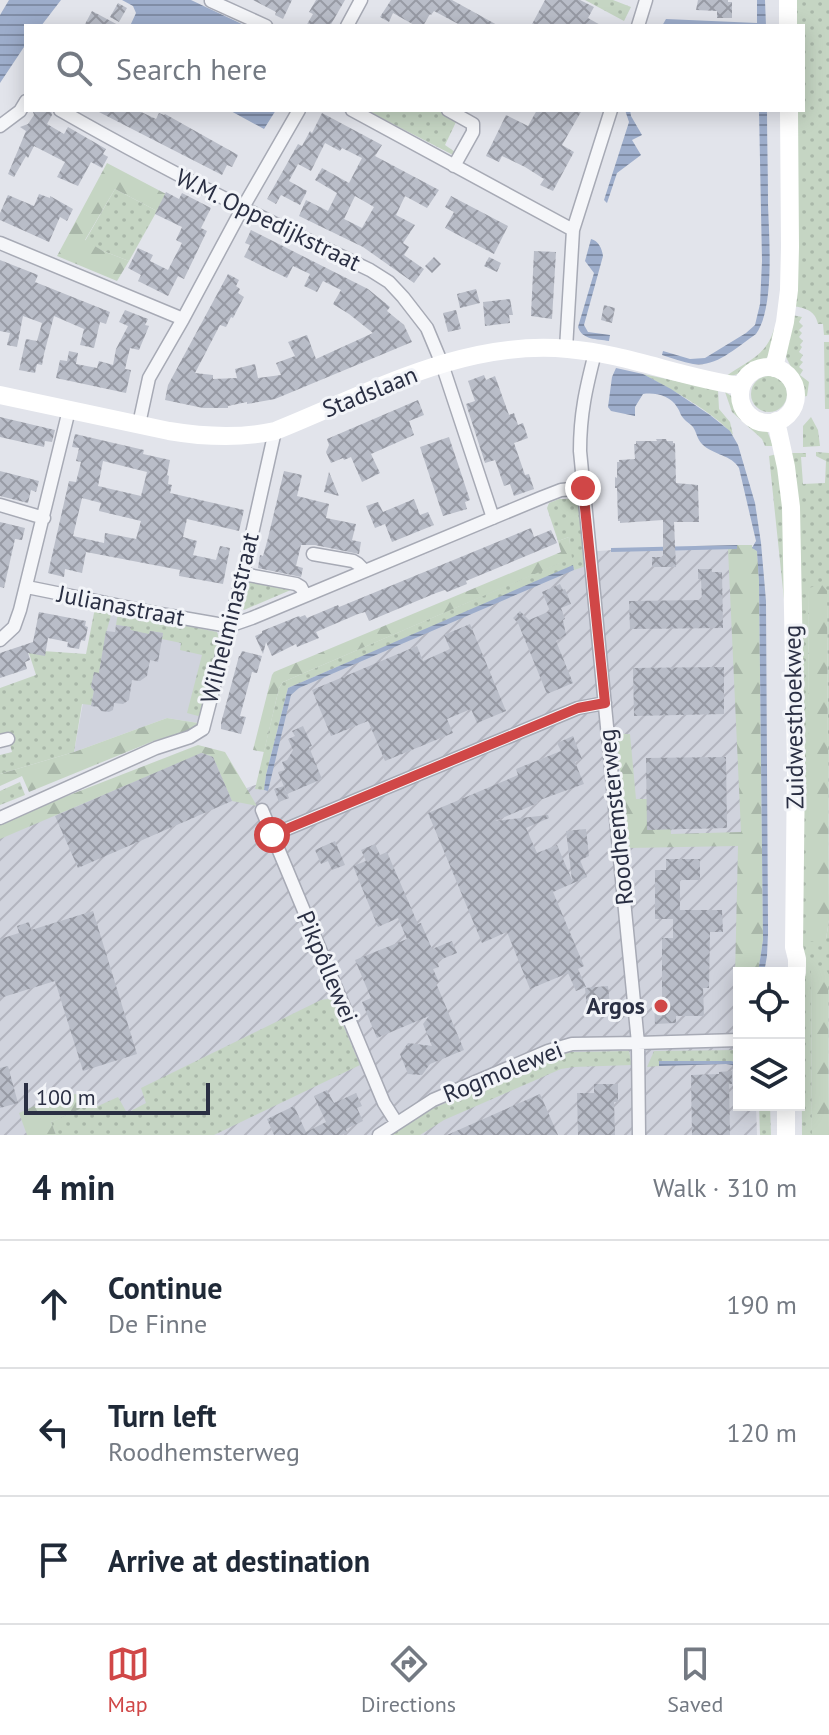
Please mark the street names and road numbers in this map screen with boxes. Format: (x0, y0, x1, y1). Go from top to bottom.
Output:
street label: W.M. Oppedijkstraat (171, 161, 366, 278)
street label: Stadslaan (318, 358, 422, 425)
street label: Wilhelminastraat (193, 529, 266, 706)
street label: Julianastraat (54, 578, 187, 633)
street label: Zuidwesthoekweg (776, 624, 811, 810)
street label: Roodhemsterweg (591, 727, 640, 907)
street label: Pikpôllewei (290, 906, 365, 1028)
street label: Rogmolewei (439, 1034, 567, 1110)

